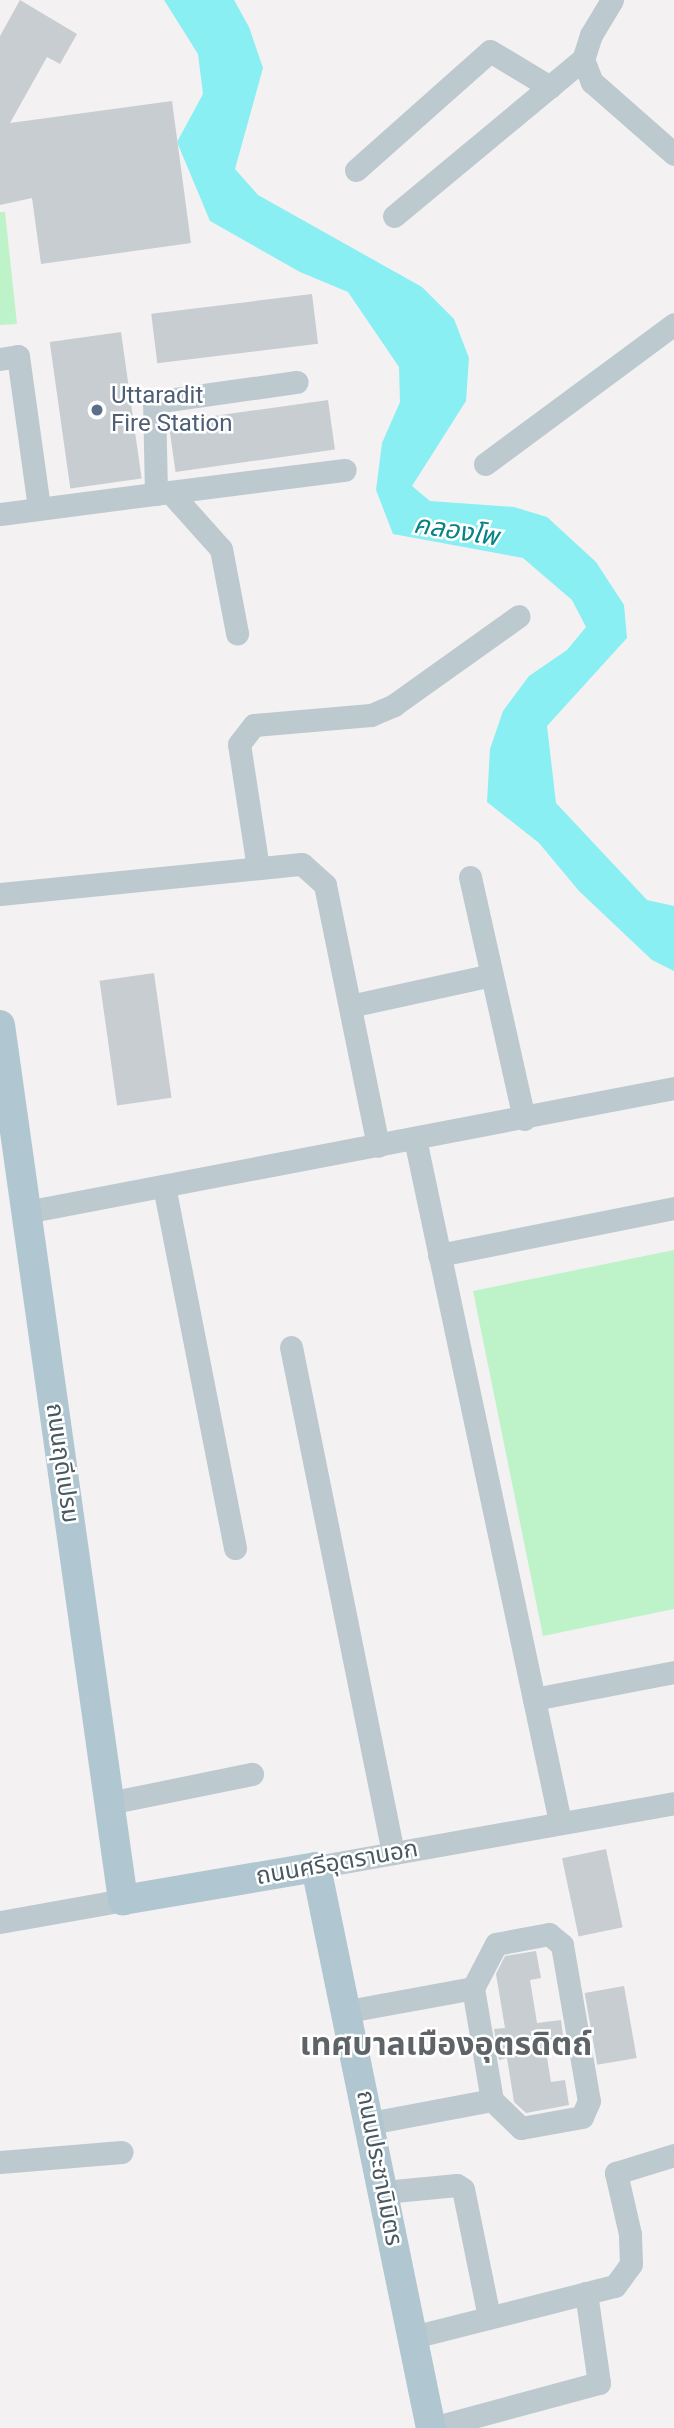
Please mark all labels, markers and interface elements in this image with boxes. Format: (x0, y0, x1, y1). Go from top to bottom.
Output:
place label: Uttaradit Fire Station (111, 382, 232, 438)
marker: Uttaradit Fire Station (89, 402, 105, 418)
water label: คลองโพ (411, 509, 501, 553)
street label: ถนนฤดีเปรม (39, 1401, 85, 1525)
street label: ถนนศรีอุตรานอก (254, 1835, 420, 1891)
district label: เทศบาลเมืองอุตรดิตถ์ (300, 2025, 592, 2063)
street label: ถนนประชานิมิตร (350, 2088, 408, 2248)

